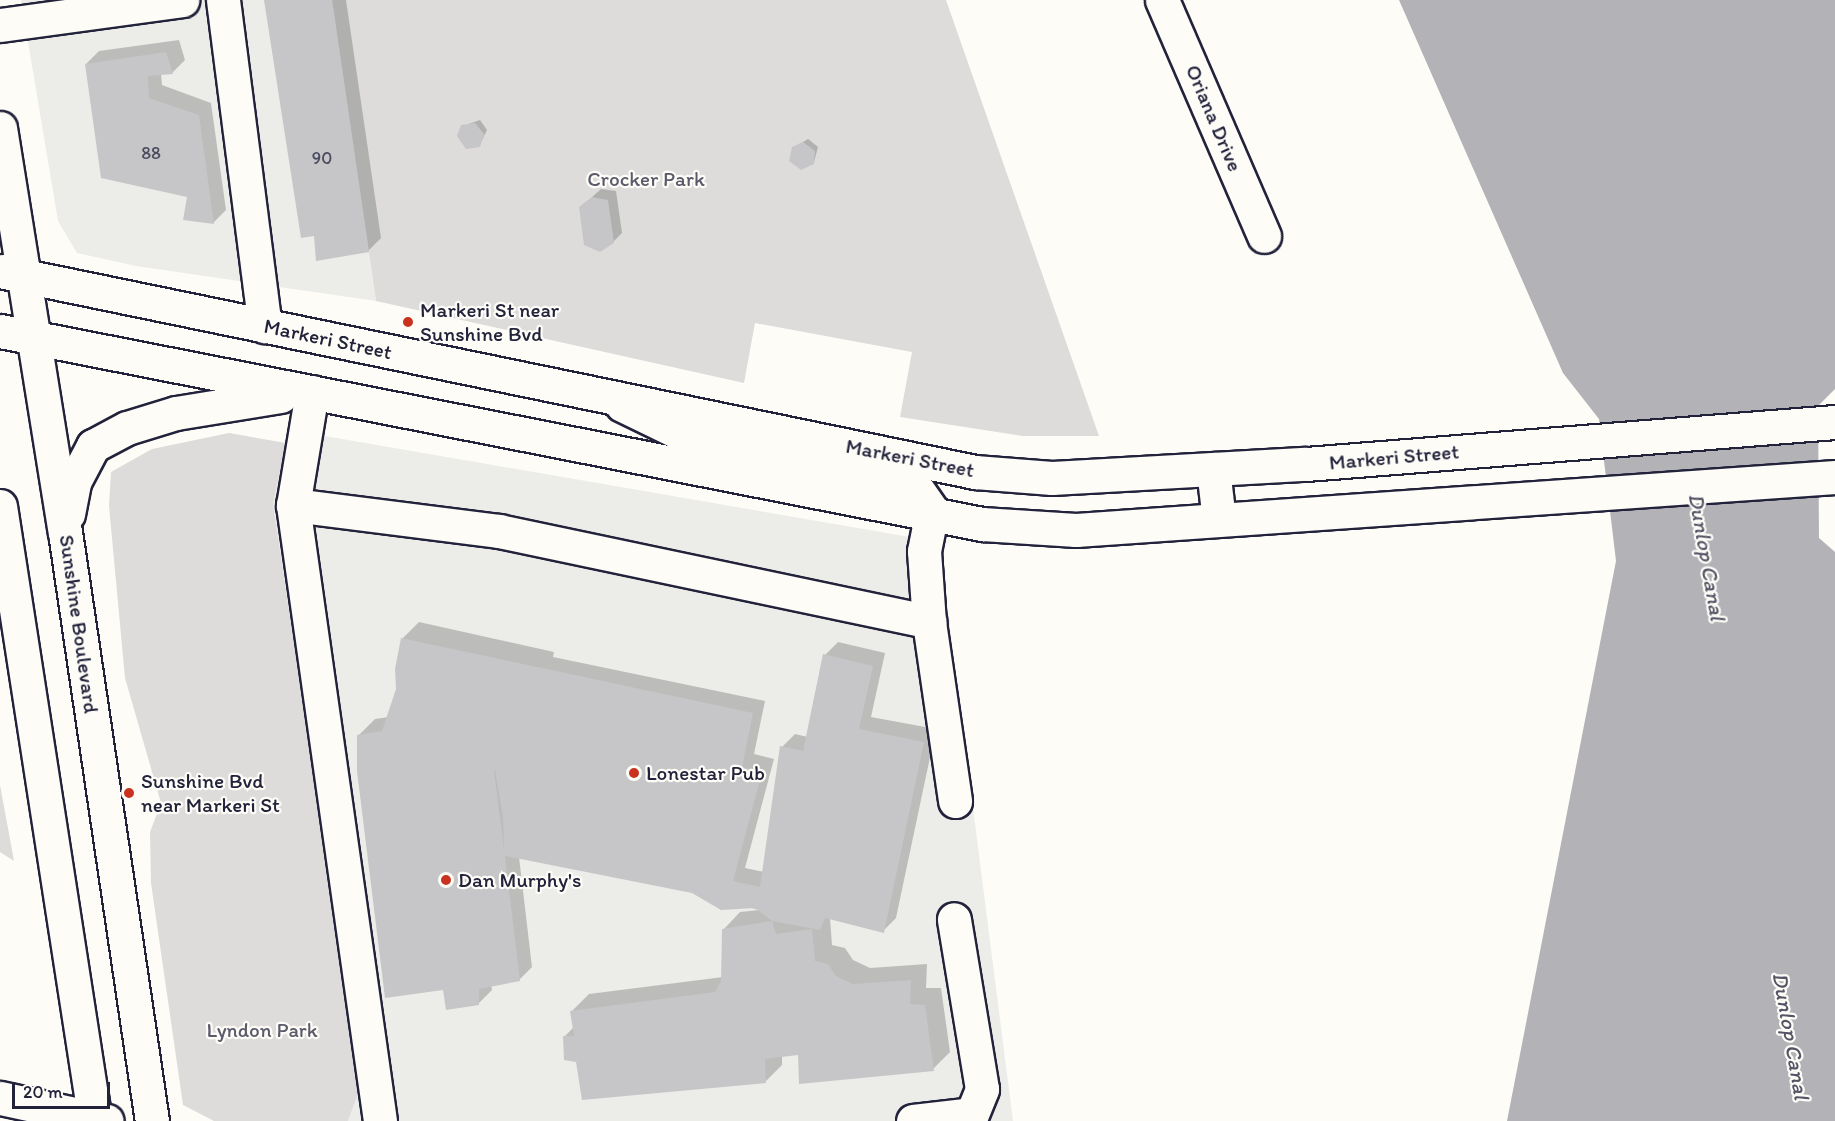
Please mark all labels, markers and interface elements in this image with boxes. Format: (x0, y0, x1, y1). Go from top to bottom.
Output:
street label: Oriana Drive (1180, 61, 1248, 175)
house number: 88 (141, 142, 161, 164)
house number: 90 (312, 147, 332, 169)
park label: Crocker Park (587, 166, 705, 192)
place label: Markeri St near Sunshine Bvd (420, 297, 559, 347)
street label: Markeri Street (262, 313, 394, 365)
marker: Markeri St near Sunshine Bvd (401, 315, 415, 329)
street label: Markeri Street (844, 433, 976, 483)
street label: Markeri Street (1328, 439, 1460, 475)
water label: Dunlop Canal (1683, 492, 1731, 622)
street label: Sunshine Boulevard (54, 533, 104, 715)
place label: Lonestar Pub (646, 760, 765, 786)
marker: Lonestar Pub (627, 766, 641, 780)
place label: Sunshine Bvd near Markeri St (141, 768, 280, 818)
marker: Sunshine Bvd near Markeri St (122, 786, 136, 800)
place label: Dan Murphy's (458, 867, 581, 893)
marker: Dan Murphy's (439, 873, 453, 887)
water label: Dunlop Canal (1767, 971, 1815, 1101)
park label: Lyndon Park (206, 1017, 318, 1043)
scale bar (15, 1070, 112, 1108)
text: 20 m (23, 1081, 63, 1103)

